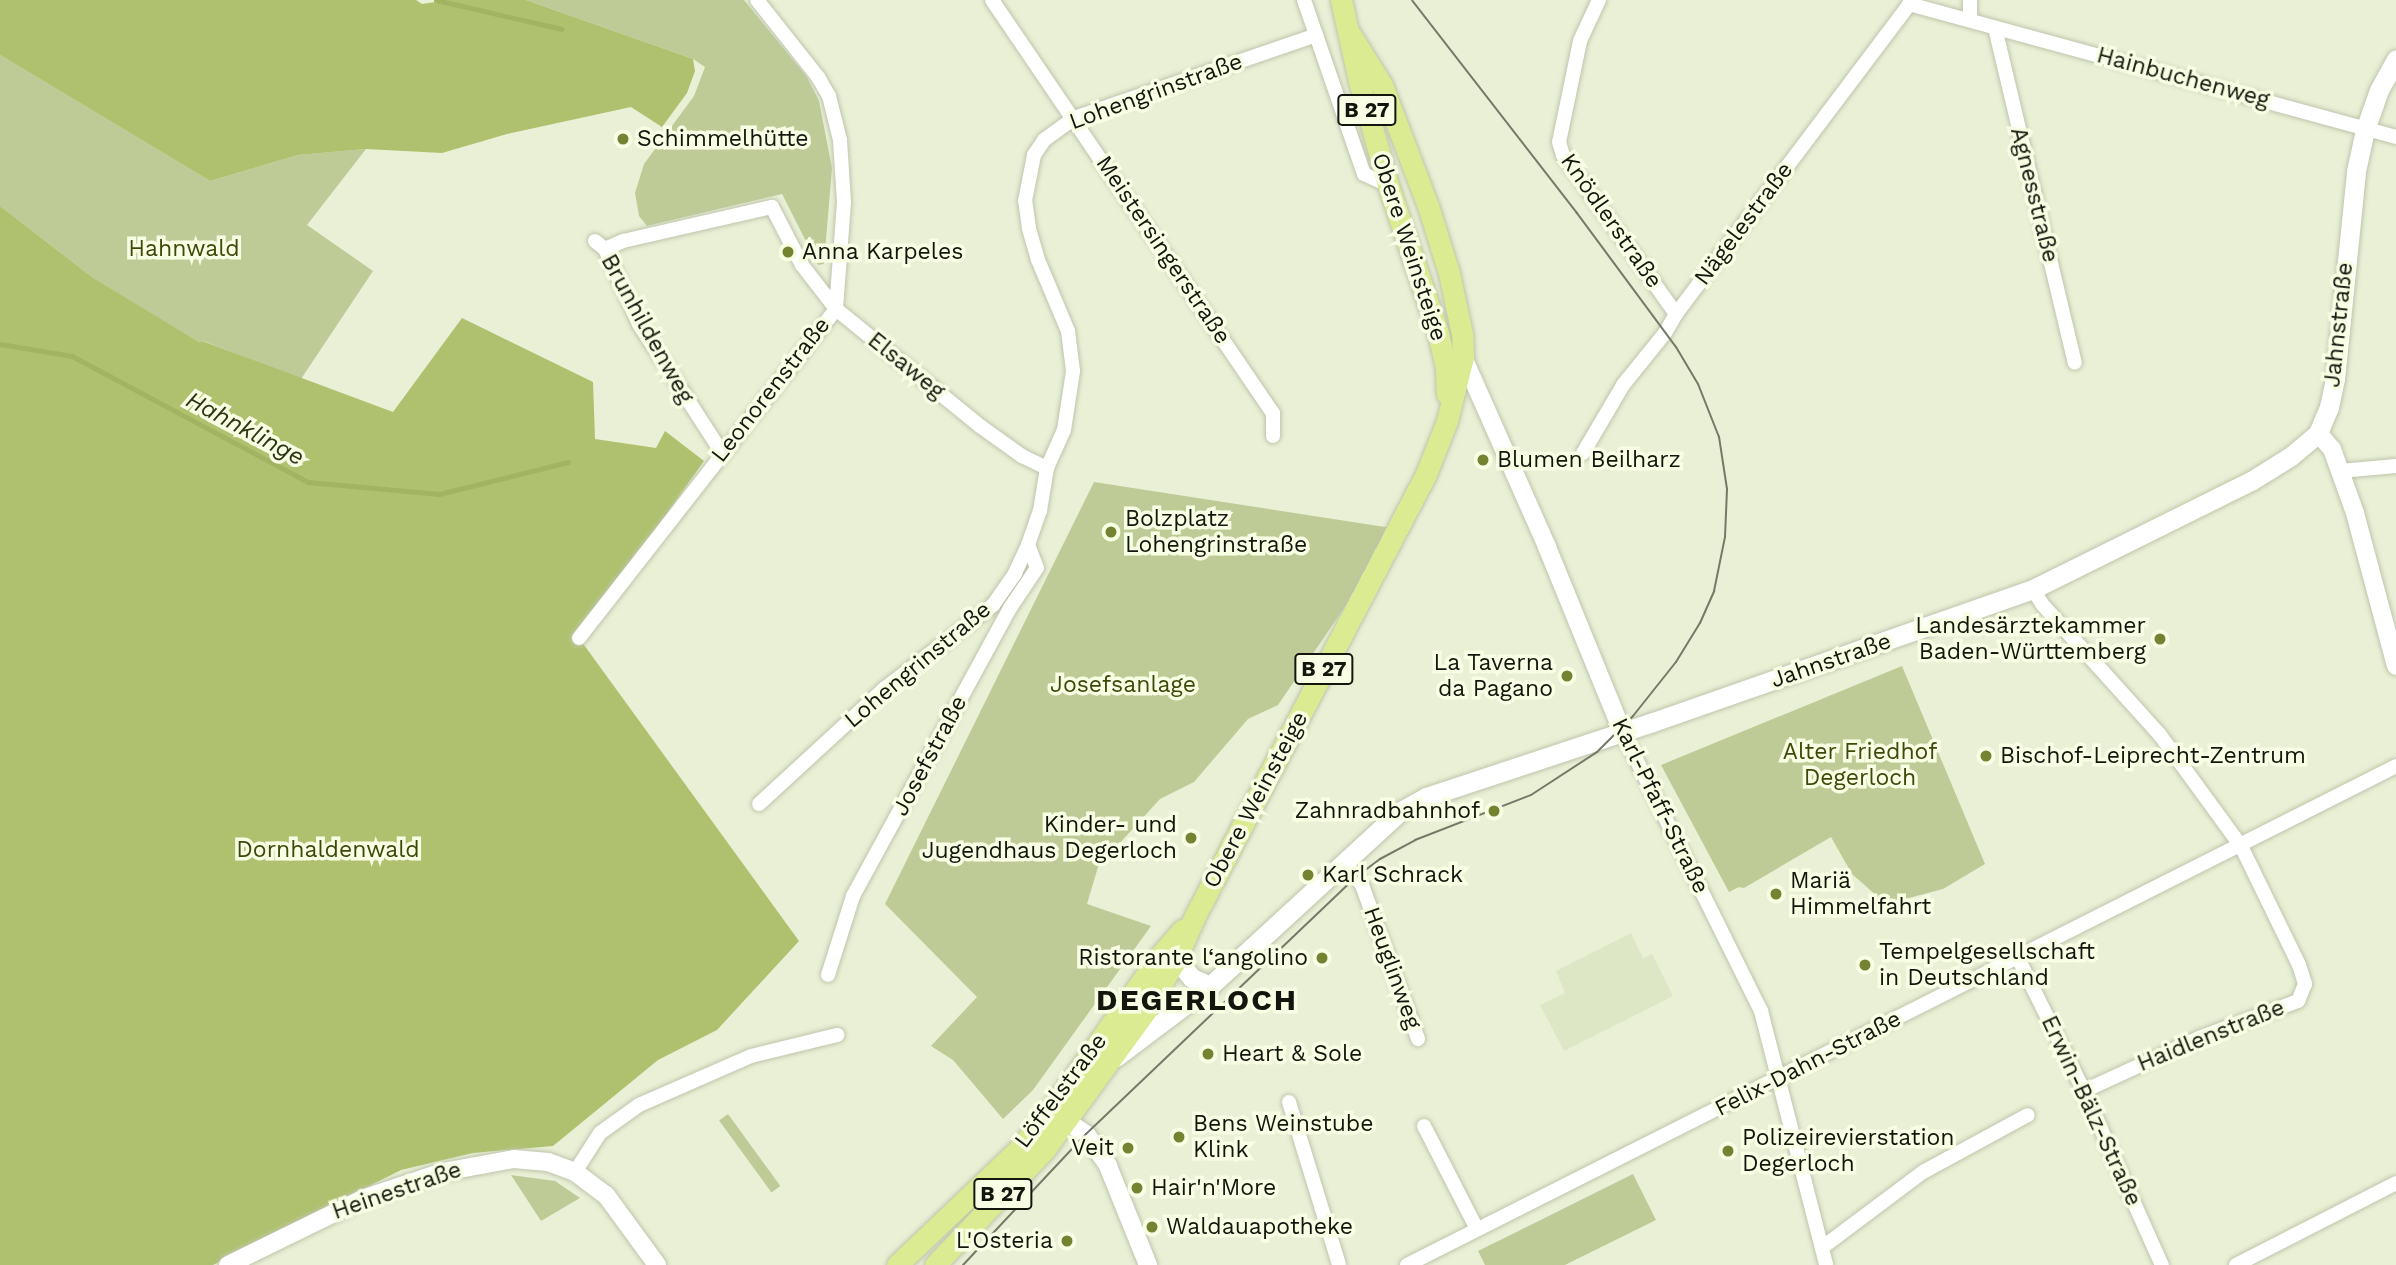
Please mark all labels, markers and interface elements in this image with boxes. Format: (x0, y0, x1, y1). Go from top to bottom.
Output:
street label: Hainbuchenweg (2094, 42, 2272, 114)
street label: Lohengrinstraße (1066, 48, 1246, 136)
road number: B 27 (1337, 92, 1397, 128)
place label: Schimmelhütte (637, 125, 809, 153)
street label: Agnesstraße (2004, 125, 2064, 265)
marker: Schimmelhütte (615, 131, 631, 147)
street label: Knödlerstraße (1554, 148, 1668, 294)
street label: Obere Weinsteige (1366, 149, 1452, 345)
street label: Meistersingerstraße (1090, 151, 1236, 349)
street label: Nägelestraße (1689, 157, 1799, 291)
park label: Hahnwald (128, 235, 240, 263)
place label: Anna Karpeles (802, 238, 964, 266)
marker: Anna Karpeles (780, 244, 796, 260)
street label: Brunhildenweg (595, 250, 699, 408)
street label: Jahnstraße (2319, 261, 2359, 389)
street label: Leonorenstraße (706, 312, 836, 468)
street label: Elsaweg (862, 327, 950, 405)
water label: Hahnklinge (181, 386, 309, 472)
place label: Blumen Beilharz (1497, 446, 1681, 474)
marker: Blumen Beilharz (1475, 452, 1491, 468)
place label: Bolzplatz Lohengrinstraße (1125, 505, 1307, 559)
marker: Bolzplatz Lohengrinstraße (1103, 524, 1119, 540)
street label: Lohengrinstraße (839, 596, 997, 734)
place label: Landesärztekammer Baden-Württemberg (1915, 612, 2146, 666)
street label: Jahnstraße (1767, 628, 1895, 694)
marker: Landesärztekammer Baden-Württemberg (2152, 631, 2168, 647)
place label: La Taverna da Pagano (1432, 649, 1553, 703)
road number: B 27 (1294, 652, 1354, 686)
marker: La Taverna da Pagano (1559, 668, 1575, 684)
park label: Josefsanlage (1050, 671, 1196, 699)
street label: Josefstraße (887, 691, 973, 821)
street label: Obere Weinsteige (1198, 707, 1314, 893)
street label: Karl-Pfaff-Straße (1606, 714, 1714, 898)
park label: Alter Friedhof Degerloch (1782, 738, 1938, 792)
place label: Bischof-Leiprecht-Zentrum (2000, 742, 2306, 770)
marker: Bischof-Leiprecht-Zentrum (1978, 748, 1994, 764)
place label: Zahnradbahnhof (1295, 797, 1480, 825)
marker: Zahnradbahnhof (1486, 803, 1502, 819)
place label: Kinder- und Jugendhaus Degerloch (922, 811, 1177, 865)
marker: Kinder- und Jugendhaus Degerloch (1183, 830, 1199, 846)
park label: Dornhaldenwald (236, 836, 420, 864)
place label: Karl Schrack (1322, 861, 1464, 889)
marker: Karl Schrack (1300, 867, 1316, 883)
place label: Mariä Himmelfahrt (1790, 867, 1931, 921)
marker: Mariä Himmelfahrt (1768, 886, 1784, 902)
street label: Heuglinweg (1357, 903, 1427, 1033)
place label: Tempelgesellschaft in Deutschland (1879, 938, 2095, 992)
place label: Ristorante l‘angolino (1078, 944, 1308, 972)
marker: Ristorante l‘angolino (1314, 950, 1330, 966)
marker: Tempelgesellschaft in Deutschland (1857, 957, 1873, 973)
district label: DEGERLOCH (1097, 982, 1297, 1018)
street label: Haidlenstraße (2133, 994, 2289, 1078)
street label: Felix-Dahn-Straße (1710, 1005, 1906, 1123)
street label: Erwin-Bälz-Straße (2035, 1011, 2147, 1211)
street label: Löffelstraße (1009, 1028, 1113, 1154)
place label: Heart & Sole (1222, 1040, 1362, 1068)
marker: Heart & Sole (1200, 1046, 1216, 1062)
place label: Bens Weinstube Klink (1193, 1110, 1374, 1164)
place label: Polizeirevierstation Degerloch (1742, 1124, 1955, 1178)
marker: Bens Weinstube Klink (1171, 1129, 1187, 1145)
place label: Veit (1071, 1134, 1114, 1162)
marker: Veit (1120, 1140, 1136, 1156)
marker: Polizeirevierstation Degerloch (1720, 1143, 1736, 1159)
street label: Heinestraße (329, 1156, 465, 1226)
place label: Hair'n'More (1151, 1174, 1276, 1202)
road number: B 27 (973, 1176, 1033, 1212)
marker: Hair'n'More (1129, 1180, 1145, 1196)
place label: Waldauapotheke (1166, 1213, 1353, 1241)
marker: Waldauapotheke (1144, 1219, 1160, 1235)
place label: L'Osteria (956, 1227, 1053, 1255)
marker: L'Osteria (1059, 1233, 1075, 1249)

